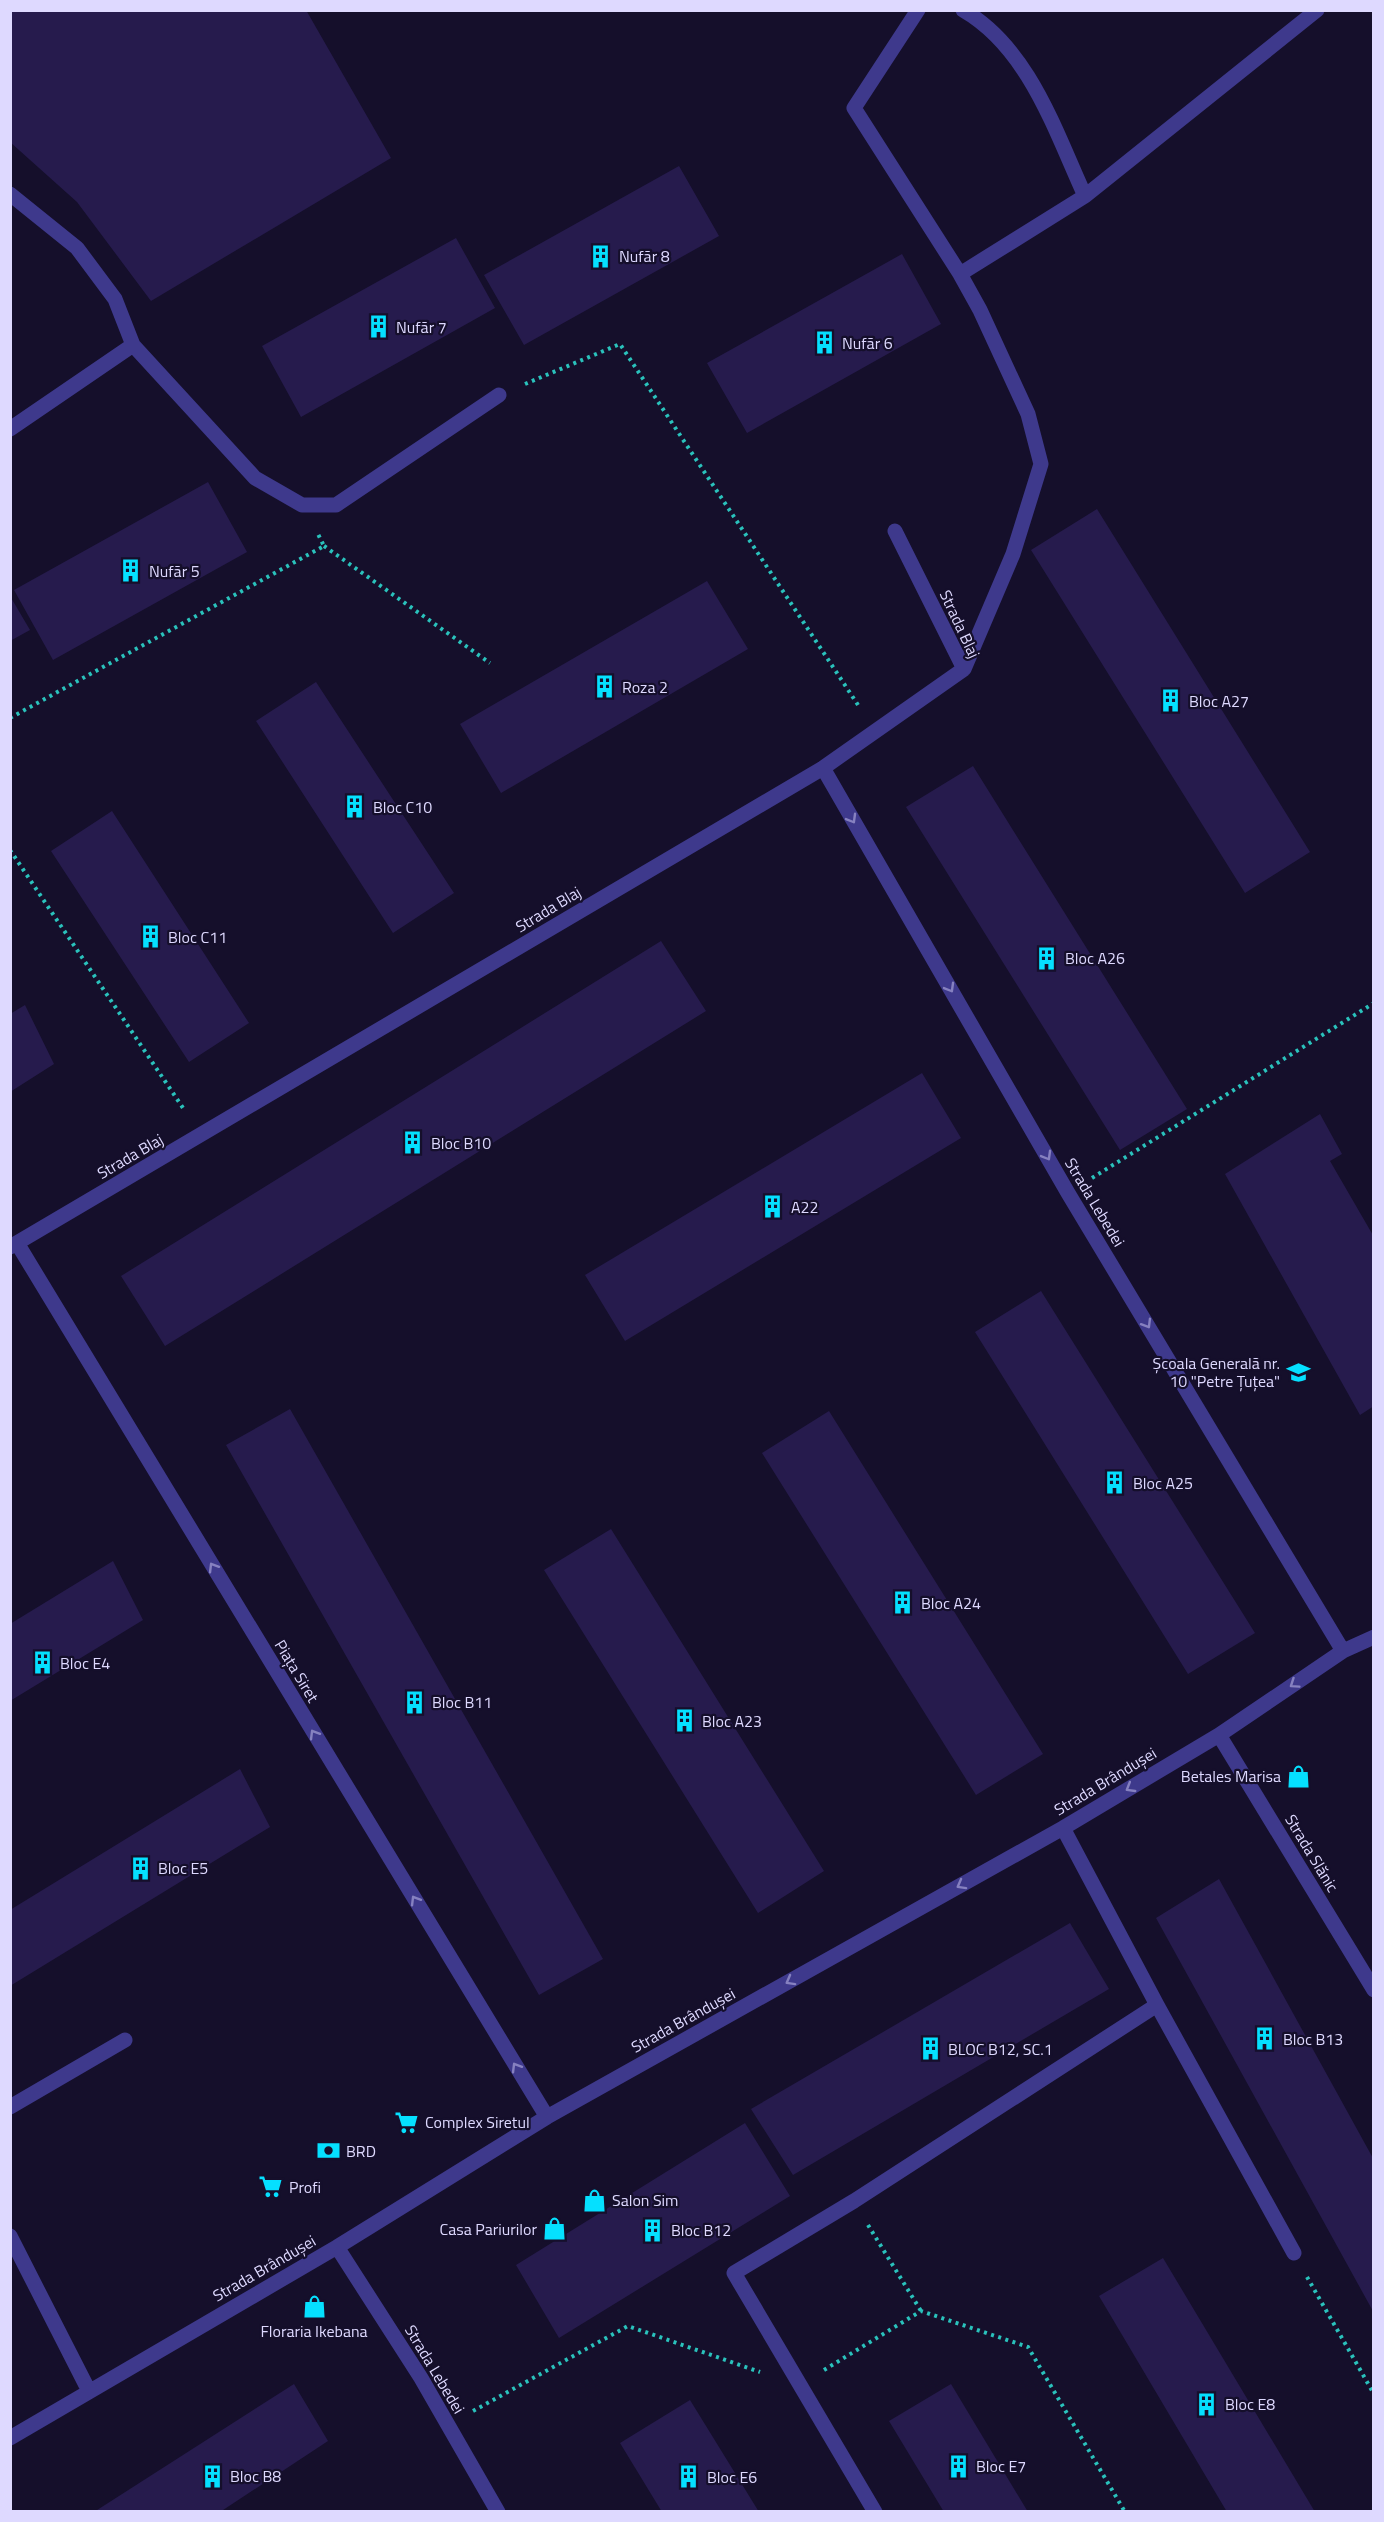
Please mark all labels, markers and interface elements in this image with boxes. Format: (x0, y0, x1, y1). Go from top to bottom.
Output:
building icon: Nufăr 8 (588, 243, 614, 269)
place label: Nufăr 8 (619, 244, 670, 268)
building icon: Nufăr 7 (365, 314, 391, 340)
place label: Nufăr 7 (396, 315, 447, 339)
building icon: Nufăr 6 (811, 330, 837, 356)
place label: Nufăr 6 (842, 331, 893, 355)
building icon: Nufăr 5 (118, 558, 144, 584)
place label: Nufăr 5 (149, 559, 200, 583)
street label: Strada Blaj (934, 586, 986, 662)
building icon: Roza 2 (591, 674, 617, 700)
place label: Roza 2 (622, 675, 668, 699)
building icon: Bloc A27 (1158, 688, 1184, 714)
place label: Bloc A27 (1189, 689, 1249, 713)
building icon: Bloc C10 (342, 794, 368, 820)
place label: Bloc C10 (373, 795, 432, 819)
one-way arrow (845, 813, 856, 823)
street label: Strada Blaj (511, 880, 585, 938)
building icon: Bloc C11 (137, 924, 163, 950)
place label: Bloc C11 (168, 925, 227, 949)
building icon: Bloc A26 (1034, 945, 1060, 971)
place label: Bloc A26 (1065, 946, 1125, 970)
one-way arrow (942, 982, 954, 992)
street label: Strada Blaj (92, 1127, 168, 1185)
building icon: Bloc B10 (400, 1130, 426, 1156)
place label: Bloc B10 (431, 1131, 491, 1155)
one-way arrow (1040, 1150, 1052, 1161)
street label: Strada Lebedei (1059, 1153, 1131, 1251)
building icon: A22 (760, 1194, 786, 1220)
place label: A22 (791, 1195, 818, 1219)
one-way arrow (1140, 1318, 1151, 1328)
place label: Școala Generală nr. 10 "Petre Țuțea" (1153, 1351, 1280, 1393)
school or university icon: Școala Generală nr. 10 "Petre Țuțea" (1285, 1359, 1311, 1385)
building icon: Bloc A25 (1102, 1470, 1128, 1496)
place label: Bloc A25 (1133, 1471, 1193, 1495)
one-way arrow (209, 1563, 221, 1573)
building icon: Bloc A24 (890, 1590, 916, 1616)
place label: Bloc A24 (921, 1591, 981, 1615)
street label: Piața Siret (269, 1635, 325, 1707)
building icon: Bloc E4 (29, 1650, 55, 1676)
place label: Bloc E4 (60, 1651, 110, 1675)
one-way arrow (1290, 1677, 1301, 1688)
building icon: Bloc B11 (401, 1689, 427, 1715)
place label: Bloc B11 (432, 1690, 492, 1714)
building icon: Bloc A23 (671, 1708, 697, 1734)
place label: Bloc A23 (702, 1709, 762, 1733)
one-way arrow (310, 1730, 322, 1740)
street label: Strada Brândușei (1049, 1741, 1161, 1821)
shop icon: Betales Marisa (1286, 1763, 1312, 1789)
place label: Betales Marisa (1181, 1764, 1281, 1788)
one-way arrow (1126, 1781, 1136, 1792)
street label: Strada Slănic (1279, 1809, 1345, 1897)
building icon: Bloc E5 (127, 1855, 153, 1881)
place label: Bloc E5 (158, 1856, 208, 1880)
one-way arrow (956, 1878, 967, 1889)
one-way arrow (411, 1896, 423, 1906)
one-way arrow (786, 1973, 797, 1985)
street label: Strada Brândușei (627, 1981, 739, 2059)
building icon: Bloc B13 (1252, 2026, 1278, 2052)
place label: Bloc B13 (1283, 2027, 1343, 2051)
building icon: BLOC B12, SC.1 (917, 2036, 943, 2062)
place label: BLOC B12, SC.1 (948, 2037, 1053, 2061)
one-way arrow (512, 2063, 524, 2073)
supermarket icon: Complex Siretul (394, 2109, 420, 2135)
place label: Complex Siretul (425, 2110, 530, 2134)
bank icon: BRD (315, 2138, 341, 2164)
place label: BRD (346, 2139, 376, 2163)
supermarket icon: Profi (258, 2174, 284, 2200)
place label: Profi (289, 2175, 321, 2199)
shop icon: Salon Sim (581, 2187, 607, 2213)
place label: Salon Sim (612, 2188, 679, 2212)
shop icon: Casa Pariurilor (542, 2216, 568, 2242)
place label: Casa Pariurilor (440, 2217, 537, 2241)
building icon: Bloc B12 (640, 2217, 666, 2243)
place label: Bloc B12 (671, 2218, 731, 2242)
street label: Strada Brândușei (208, 2229, 320, 2307)
shop icon: Floraria Ikebana (301, 2293, 327, 2319)
place label: Floraria Ikebana (260, 2319, 368, 2343)
street label: Strada Lebedei (399, 2320, 471, 2418)
building icon: Bloc E8 (1194, 2391, 1220, 2417)
place label: Bloc E8 (1225, 2392, 1275, 2416)
building icon: Bloc E7 (945, 2453, 971, 2479)
place label: Bloc E7 (976, 2454, 1026, 2478)
building icon: Bloc B8 (199, 2463, 225, 2489)
place label: Bloc B8 (230, 2464, 281, 2488)
building icon: Bloc E6 (676, 2464, 702, 2490)
place label: Bloc E6 (707, 2465, 757, 2489)

